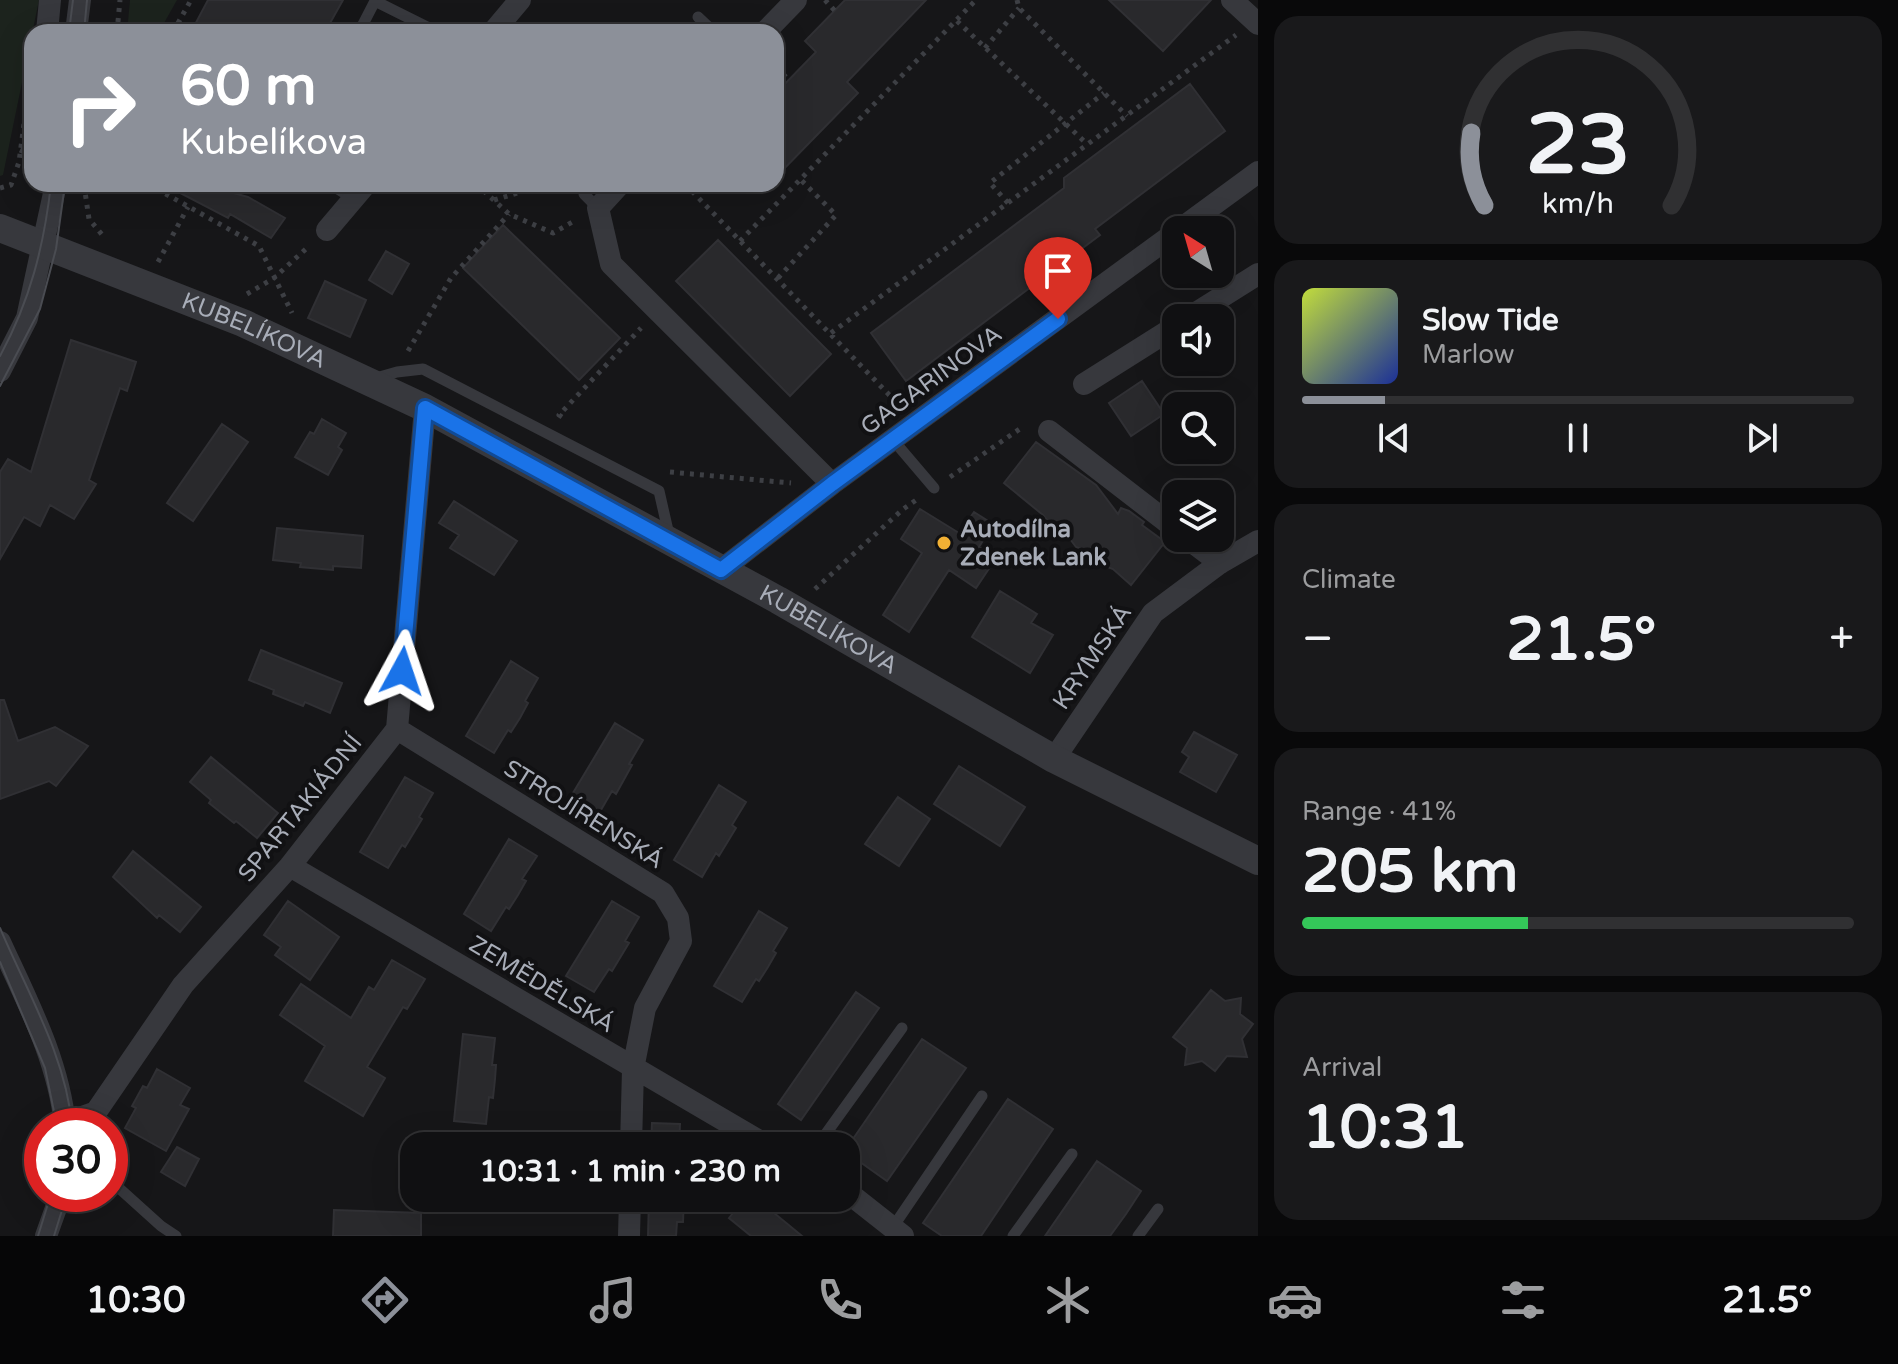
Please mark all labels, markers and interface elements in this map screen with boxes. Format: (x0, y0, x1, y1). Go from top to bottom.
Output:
text: 60 m (180, 53, 316, 120)
icon: right (48, 56, 152, 160)
text: 23 (1526, 96, 1630, 196)
text: Kubelíkova (180, 121, 367, 164)
text: km/h (1542, 187, 1614, 221)
north arrow (1162, 216, 1234, 288)
map controls (1162, 216, 1234, 552)
pin (1024, 237, 1092, 319)
icon: arrive (1036, 249, 1080, 293)
street label: KUBELÍKOVA (178, 287, 331, 375)
text: Slow Tide (1422, 302, 1559, 339)
button: sound (1162, 304, 1234, 376)
street label: GAGARINOVA (855, 319, 1008, 441)
text: Marlow (1422, 339, 1514, 370)
button: search (1162, 392, 1234, 464)
icon: previous (1372, 416, 1416, 460)
icon: pause (1556, 416, 1600, 460)
icon: next (1740, 416, 1784, 460)
button: layers (1162, 480, 1234, 552)
place label: Autodílna Zdenek Lank (960, 515, 1107, 572)
marker: Autodílna Zdenek Lank (935, 534, 953, 552)
text: Climate (1302, 564, 1396, 595)
street label: KUBELÍKOVA (754, 579, 903, 681)
street label: KRYMSKÁ (1046, 599, 1138, 715)
text: 21.5° (1506, 604, 1656, 676)
text: − (1302, 613, 1333, 666)
text: + (1829, 613, 1854, 666)
position arrow (360, 629, 444, 713)
street label: SPARTAKIÁDNÍ (231, 728, 369, 888)
street label: STROJÍRENSKÁ (499, 753, 669, 875)
text: Range · 41% (1302, 796, 1456, 827)
text: 205 km (1302, 836, 1518, 908)
street label: ZEMĚDĚLSKÁ (464, 929, 620, 1039)
text: Arrival (1302, 1052, 1382, 1083)
text: 10:31 (1302, 1092, 1468, 1164)
speed limit sign: 30 (24, 1108, 128, 1212)
text: 10:31 · 1 min · 230 m (479, 1153, 781, 1190)
icon: directions (357, 1272, 413, 1328)
icon: music (585, 1272, 641, 1328)
icon: phone (812, 1272, 868, 1328)
icon: climate (1040, 1272, 1096, 1328)
icon: car (1267, 1272, 1323, 1328)
icon: filters (1495, 1272, 1551, 1328)
text: 10:30 (86, 1279, 186, 1322)
text: 21.5° (1722, 1279, 1812, 1322)

